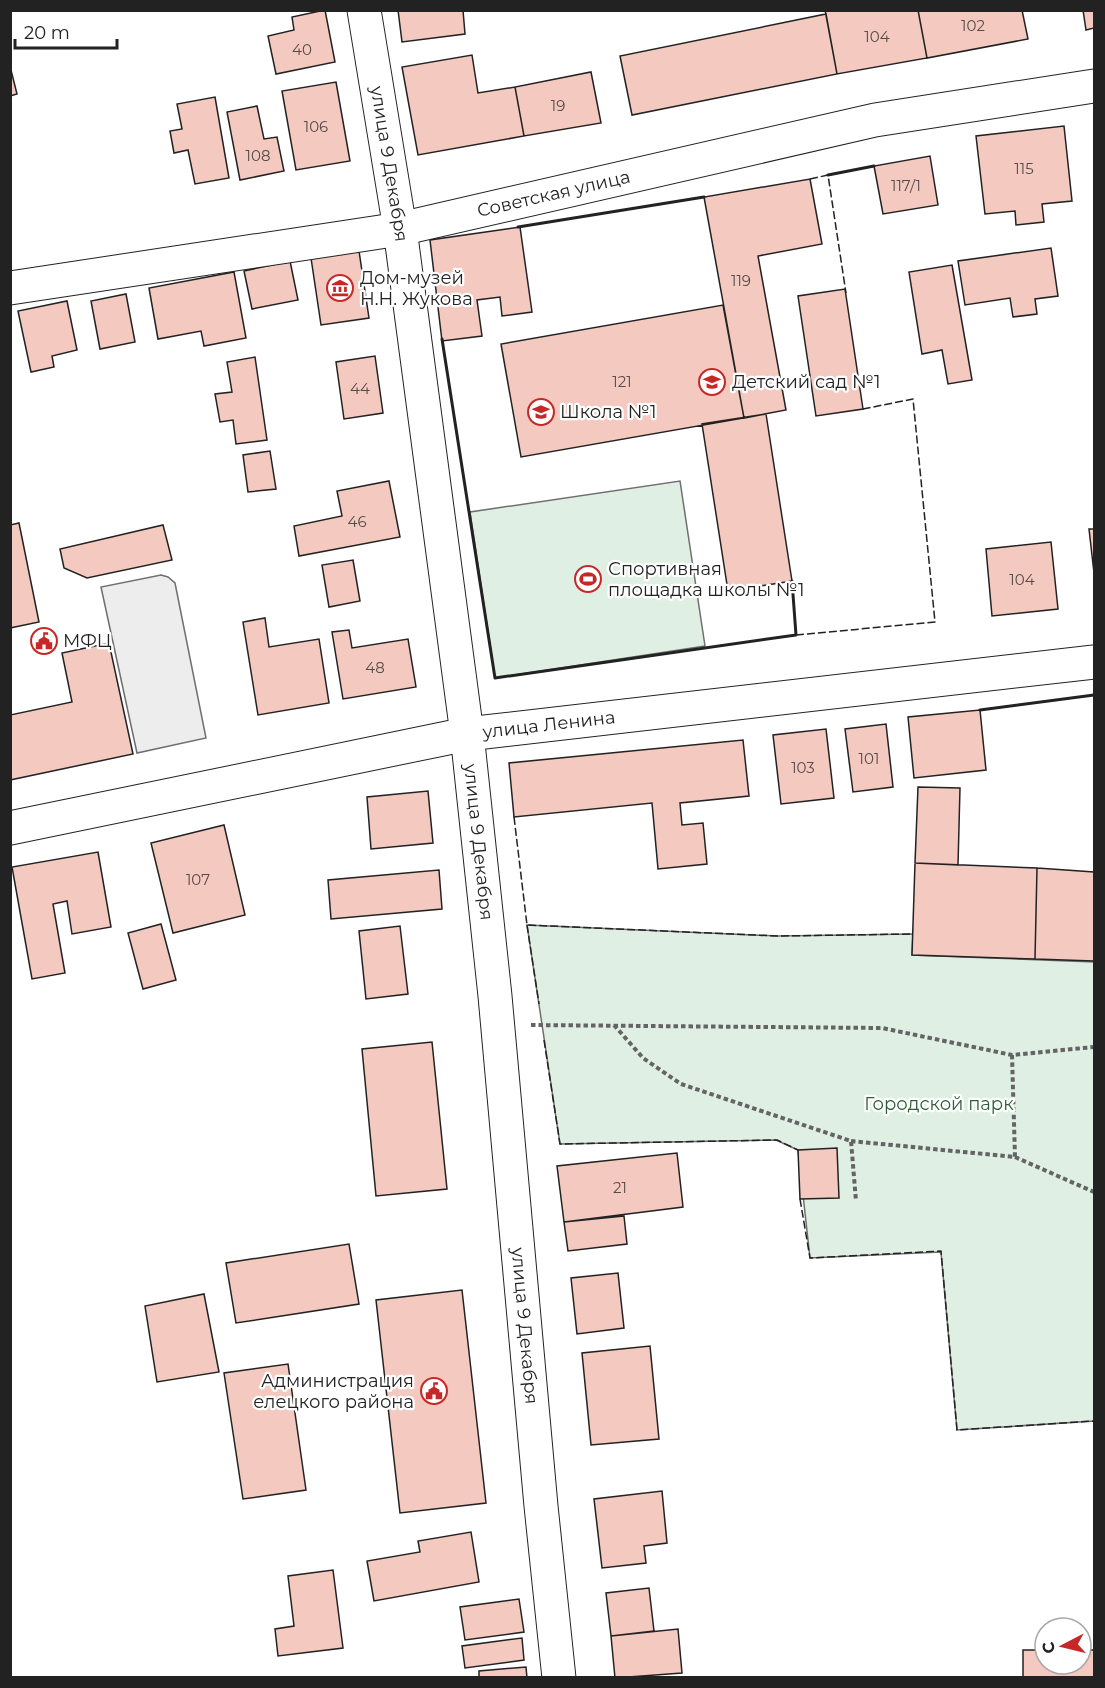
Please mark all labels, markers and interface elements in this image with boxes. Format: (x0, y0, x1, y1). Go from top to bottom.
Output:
scale bar (15, 12, 117, 50)
house number: 102 (961, 16, 985, 35)
text: 20 m (24, 22, 70, 44)
house number: 104 (864, 27, 890, 46)
house number: 40 (292, 40, 312, 59)
street label: улица 9 Декабря (366, 83, 413, 243)
house number: 19 (551, 96, 565, 115)
house number: 106 (304, 117, 328, 136)
house number: 108 (246, 146, 270, 165)
house number: 115 (1014, 159, 1034, 178)
street label: Советская улица (475, 166, 632, 222)
house number: 117/1 (891, 176, 921, 195)
place label: Дом-музей Н.Н. Жукова (360, 267, 473, 310)
house number: 119 (731, 271, 751, 290)
museum icon: Дом-музей Н.Н. Жукова (325, 273, 355, 303)
school or university icon: Детский сад №1 (697, 367, 727, 397)
place label: Детский сад №1 (732, 371, 881, 393)
house number: 121 (612, 372, 632, 391)
house number: 44 (350, 379, 370, 398)
school or university icon: Школа №1 (526, 397, 556, 427)
place label: Школа №1 (560, 401, 656, 423)
house number: 46 (347, 512, 367, 531)
place label: Спортивная площадка школы №1 (608, 558, 804, 601)
sports icon: Спортивная площадка школы №1 (573, 564, 603, 594)
house number: 104 (1009, 570, 1035, 589)
public building icon: МФЦ (29, 626, 59, 656)
place label: МФЦ (63, 630, 112, 652)
house number: 48 (365, 658, 385, 677)
street label: улица Ленина (480, 706, 616, 743)
house number: 101 (859, 749, 879, 768)
house number: 103 (791, 758, 815, 777)
street label: улица 9 Декабря (459, 762, 498, 921)
house number: 107 (186, 870, 210, 889)
park label: Городской парк (864, 1093, 1014, 1115)
house number: 21 (613, 1178, 627, 1197)
street label: улица 9 Декабря (507, 1245, 543, 1405)
place label: Администрация елецкого района (253, 1370, 414, 1413)
public building icon: Администрация елецкого района (419, 1376, 449, 1406)
north arrow (1033, 1616, 1093, 1676)
text: С (1038, 1640, 1059, 1655)

